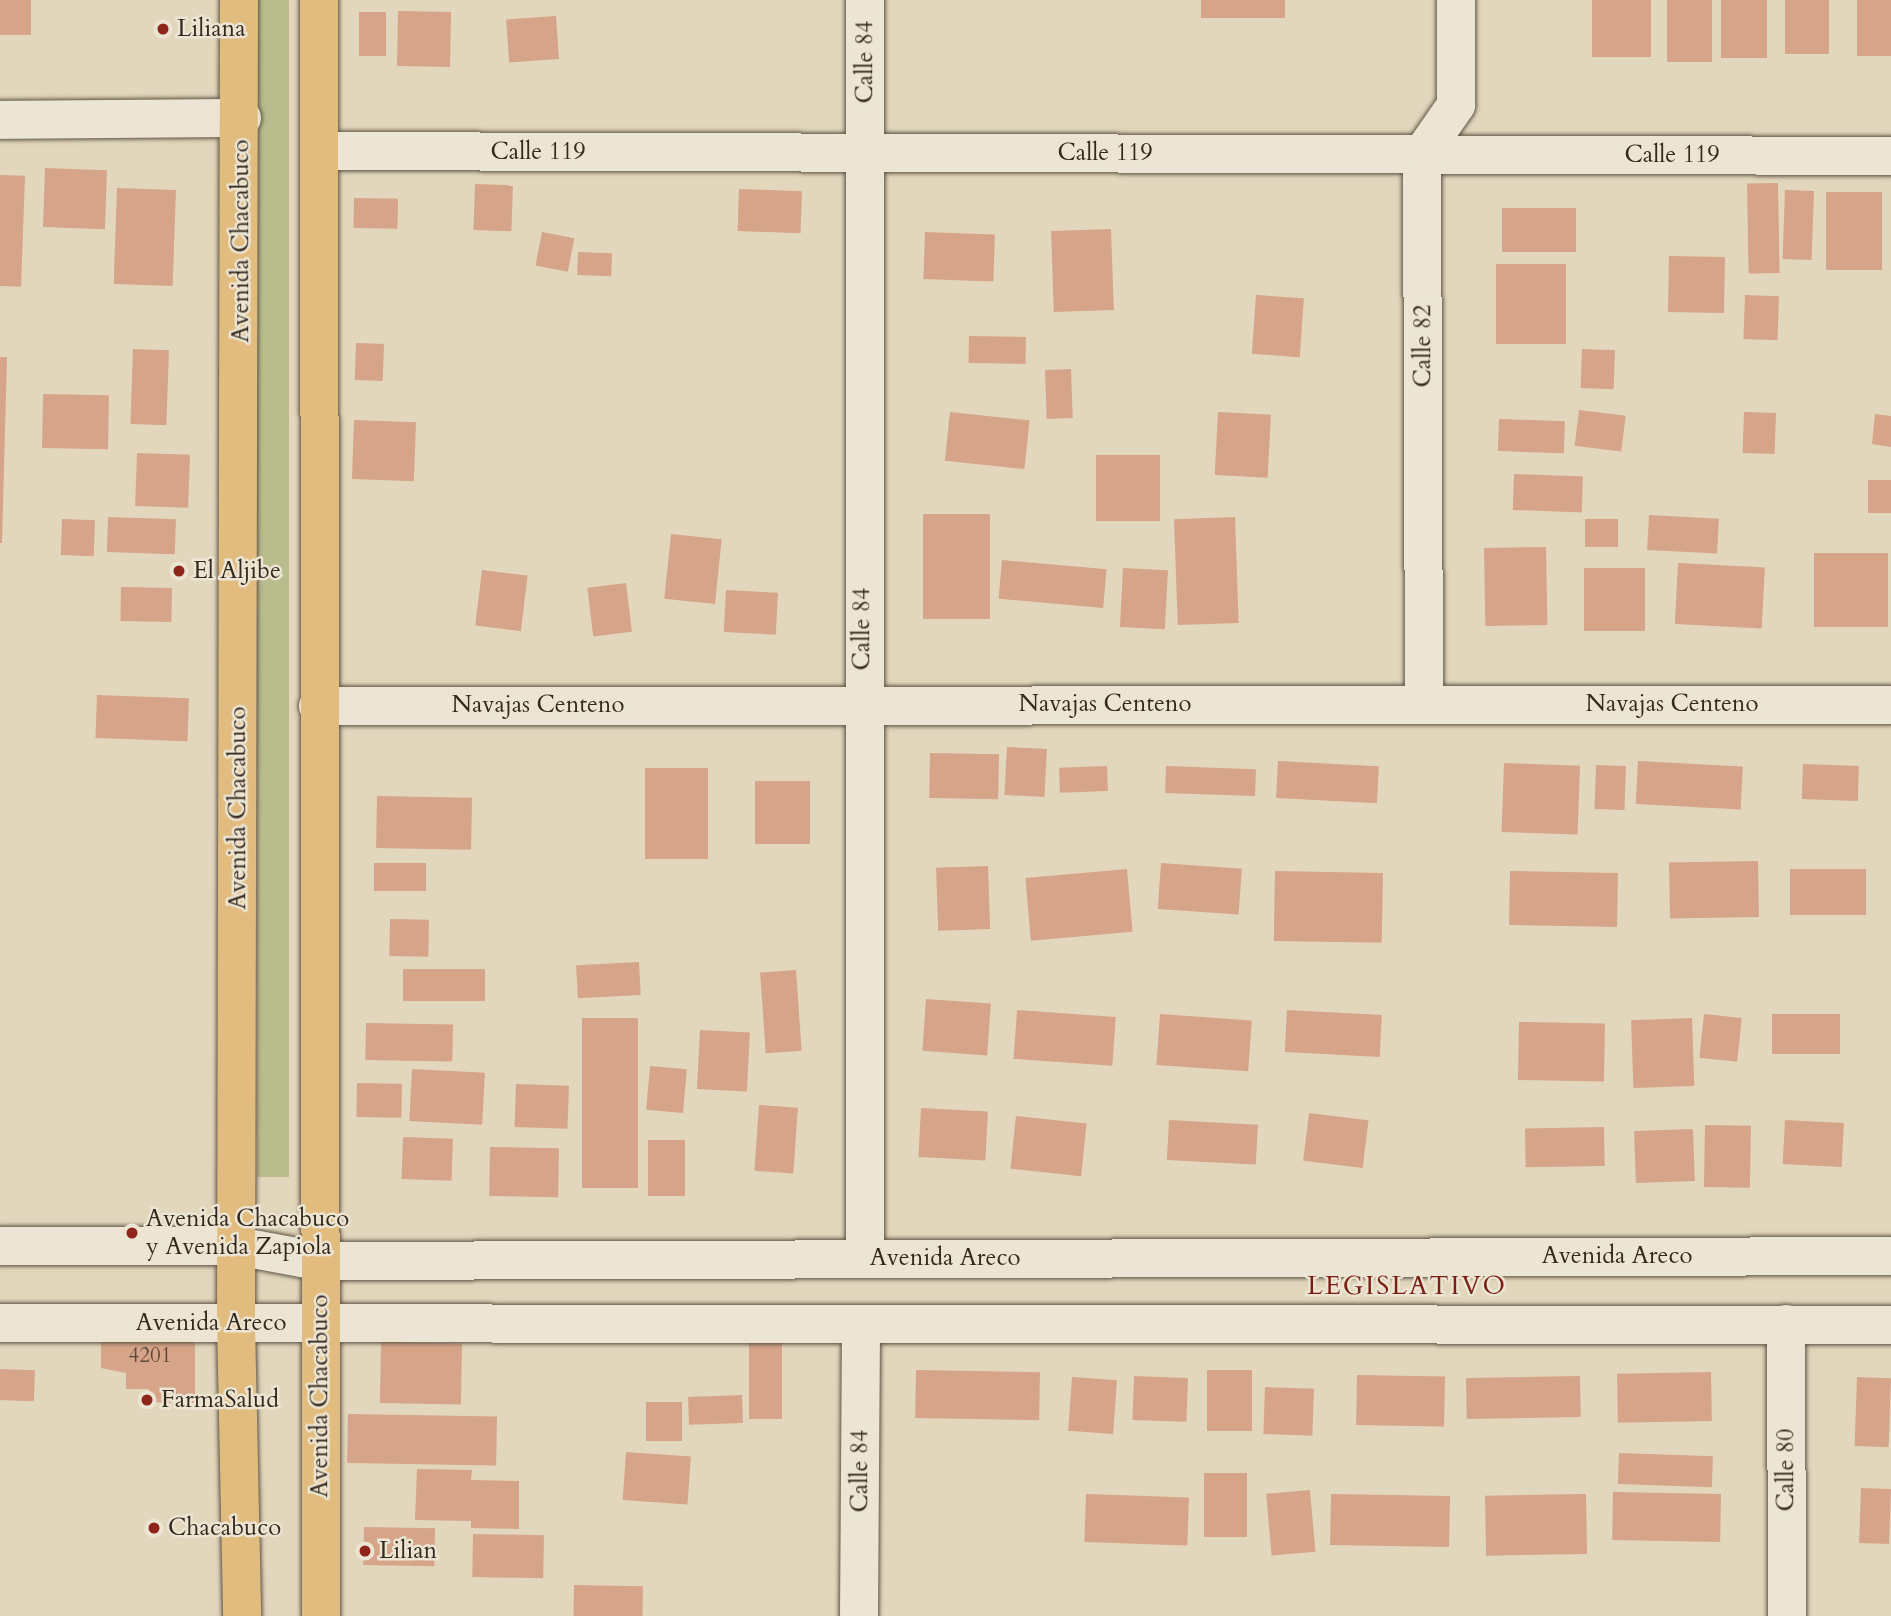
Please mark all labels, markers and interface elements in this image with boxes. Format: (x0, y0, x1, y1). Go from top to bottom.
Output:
place label: Liliana (177, 15, 246, 43)
marker: Liliana (155, 21, 171, 37)
street label: Calle 84 (851, 21, 879, 103)
street label: Calle 119 (490, 138, 586, 166)
street label: Avenida Chacabuco (227, 139, 255, 343)
street label: Calle 119 (1057, 139, 1153, 167)
street label: Calle 119 (1624, 141, 1720, 169)
street label: Calle 82 (1409, 305, 1437, 387)
place label: El Aljibe (193, 557, 281, 585)
marker: El Aljibe (171, 563, 187, 579)
street label: Calle 84 (848, 588, 876, 670)
street label: Navajas Centeno (1019, 690, 1191, 718)
street label: Navajas Centeno (1586, 690, 1758, 718)
street label: Navajas Centeno (452, 691, 624, 719)
street label: Avenida Chacabuco (224, 706, 252, 910)
place label: Avenida Chacabuco y Avenida Zapiola (146, 1205, 349, 1261)
marker: Avenida Chacabuco y Avenida Zapiola (124, 1225, 140, 1241)
street label: Avenida Areco (1542, 1242, 1692, 1270)
street label: Avenida Areco (870, 1244, 1020, 1272)
district label: LEGISLATIVO (1308, 1270, 1506, 1302)
street label: Avenida Chacabuco (306, 1294, 334, 1498)
street label: Avenida Areco (136, 1309, 286, 1337)
house number: 4201 (128, 1343, 172, 1369)
place label: FarmaSalud (161, 1386, 279, 1414)
marker: FarmaSalud (139, 1392, 155, 1408)
street label: Calle 80 (1772, 1429, 1800, 1511)
street label: Calle 84 (846, 1430, 874, 1512)
place label: Chacabuco (168, 1514, 281, 1542)
marker: Chacabuco (146, 1520, 162, 1536)
place label: Lilian (379, 1537, 437, 1565)
marker: Lilian (357, 1543, 373, 1559)

